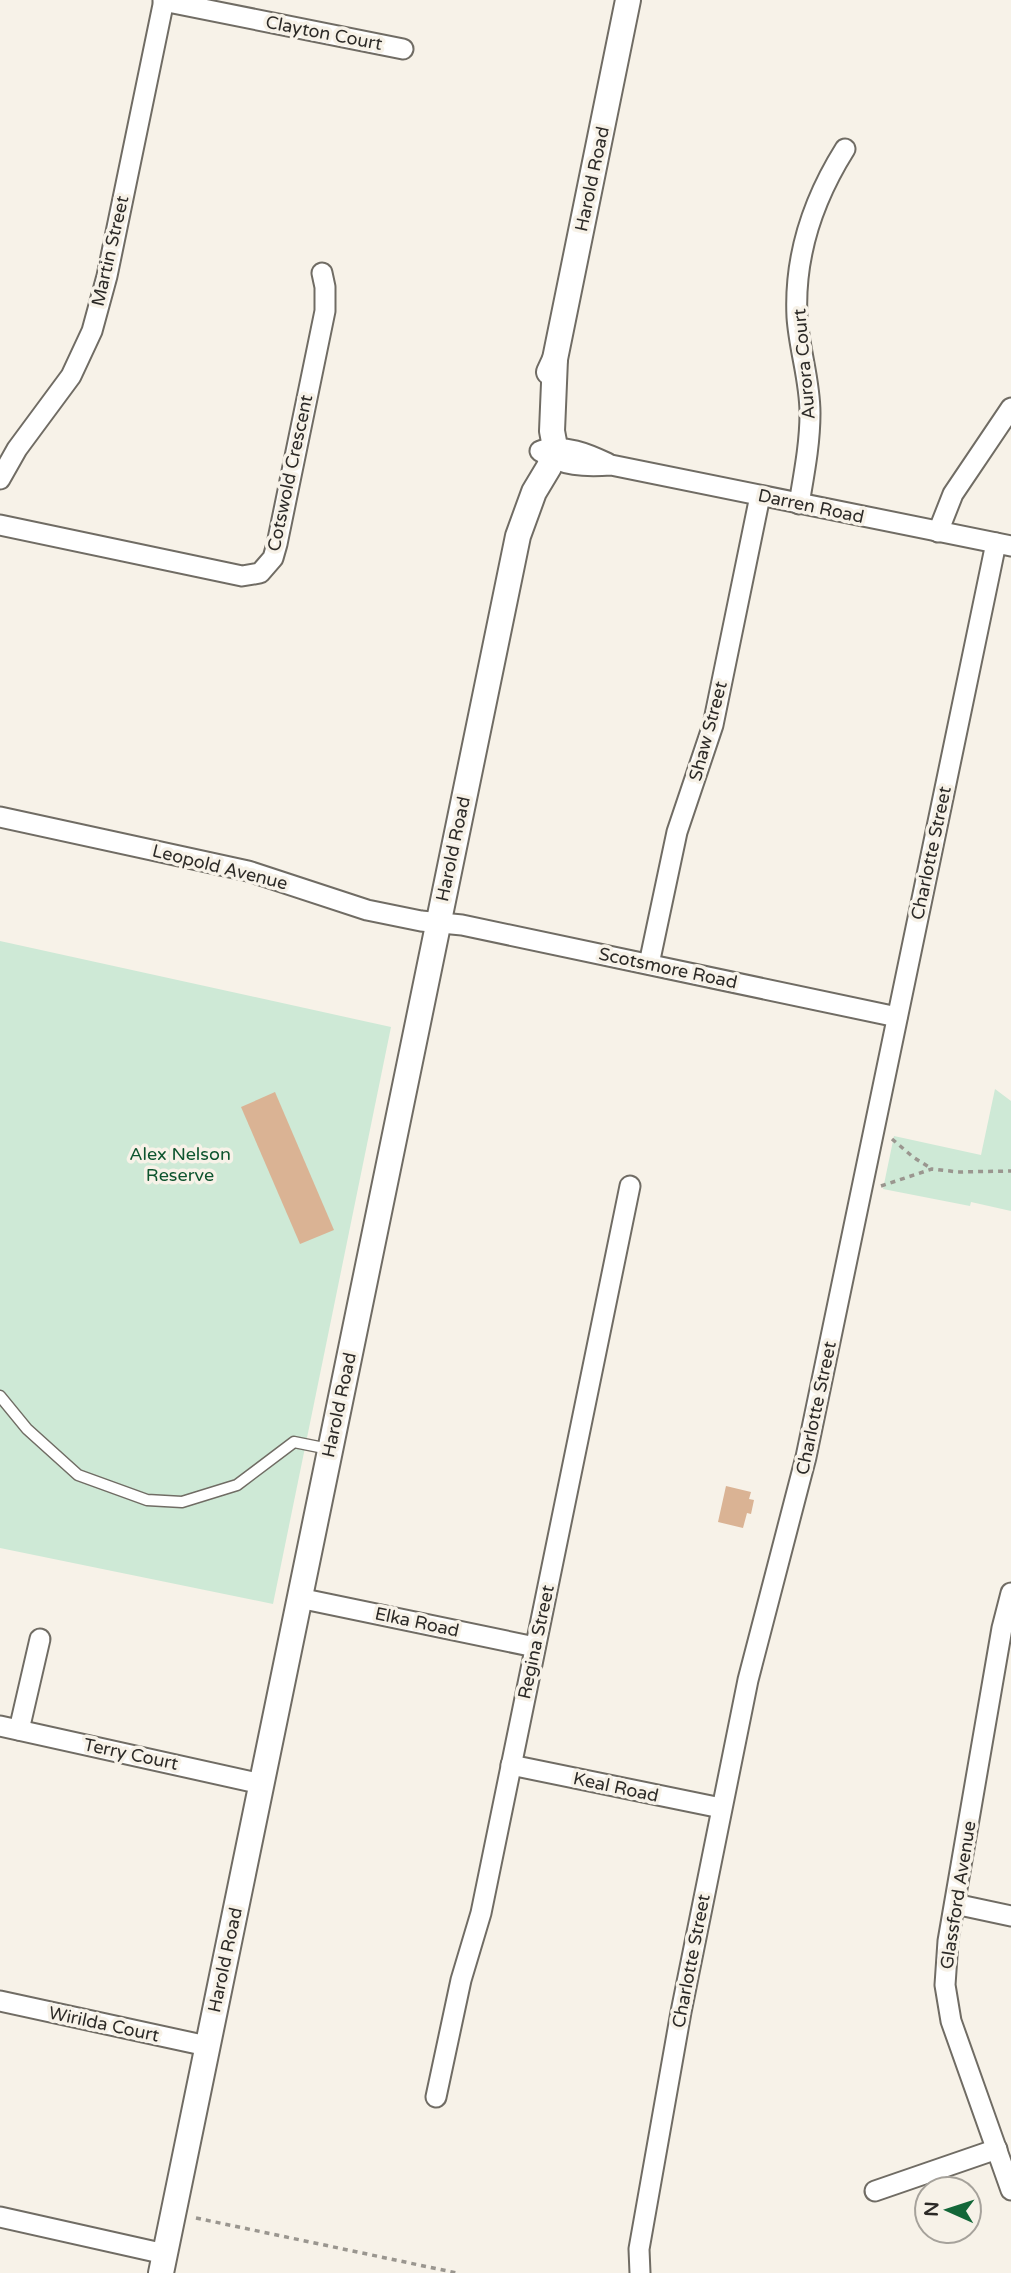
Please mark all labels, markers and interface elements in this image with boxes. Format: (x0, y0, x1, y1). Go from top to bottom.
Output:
street label: Clayton Court (264, 11, 384, 55)
street label: Harold Road (570, 124, 614, 234)
street label: Martin Street (87, 193, 133, 308)
street label: Aurora Court (788, 307, 820, 420)
street label: Cotswold Crescent (263, 393, 317, 553)
street label: Darren Road (756, 484, 866, 528)
street label: Shaw Street (684, 679, 732, 783)
street label: Charlotte Street (906, 784, 956, 922)
street label: Harold Road (431, 794, 475, 904)
street label: Leopold Avenue (150, 840, 290, 894)
street label: Scotsmore Road (597, 943, 739, 993)
park label: Alex Nelson Reserve (129, 1143, 231, 1186)
street label: Charlotte Street (791, 1339, 841, 1477)
street label: Harold Road (317, 1350, 361, 1460)
street label: Regina Street (513, 1583, 559, 1701)
street label: Elka Road (373, 1602, 461, 1642)
street label: Terry Court (82, 1733, 180, 1775)
street label: Keal Road (571, 1767, 661, 1807)
street label: Glassford Avenue (935, 1819, 981, 1971)
street label: Charlotte Street (667, 1892, 715, 2030)
street label: Harold Road (203, 1905, 247, 2015)
street label: Wirilda Court (47, 2002, 161, 2046)
north arrow (913, 2175, 983, 2245)
text: N (921, 2201, 943, 2217)

